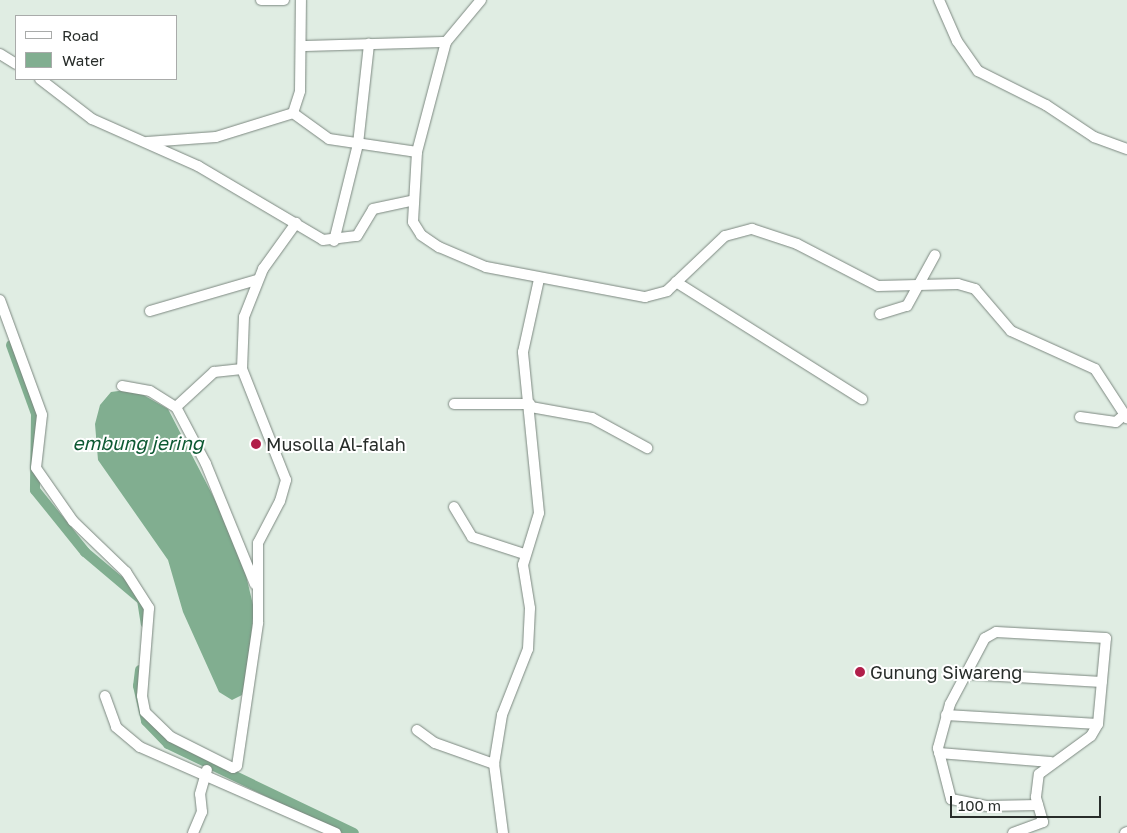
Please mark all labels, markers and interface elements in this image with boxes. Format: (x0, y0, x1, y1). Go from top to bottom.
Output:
legend (15, 15, 178, 80)
text: Road (62, 26, 99, 44)
text: Water (62, 51, 105, 69)
water label: embung jering (72, 432, 204, 454)
place label: Musolla Al-falah (266, 433, 406, 455)
marker: Musolla Al-falah (250, 438, 262, 450)
place label: Gunung Siwareng (870, 661, 1022, 683)
marker: Gunung Siwareng (854, 666, 866, 678)
scale bar (952, 786, 1103, 818)
text: 100 m (958, 796, 1001, 814)

